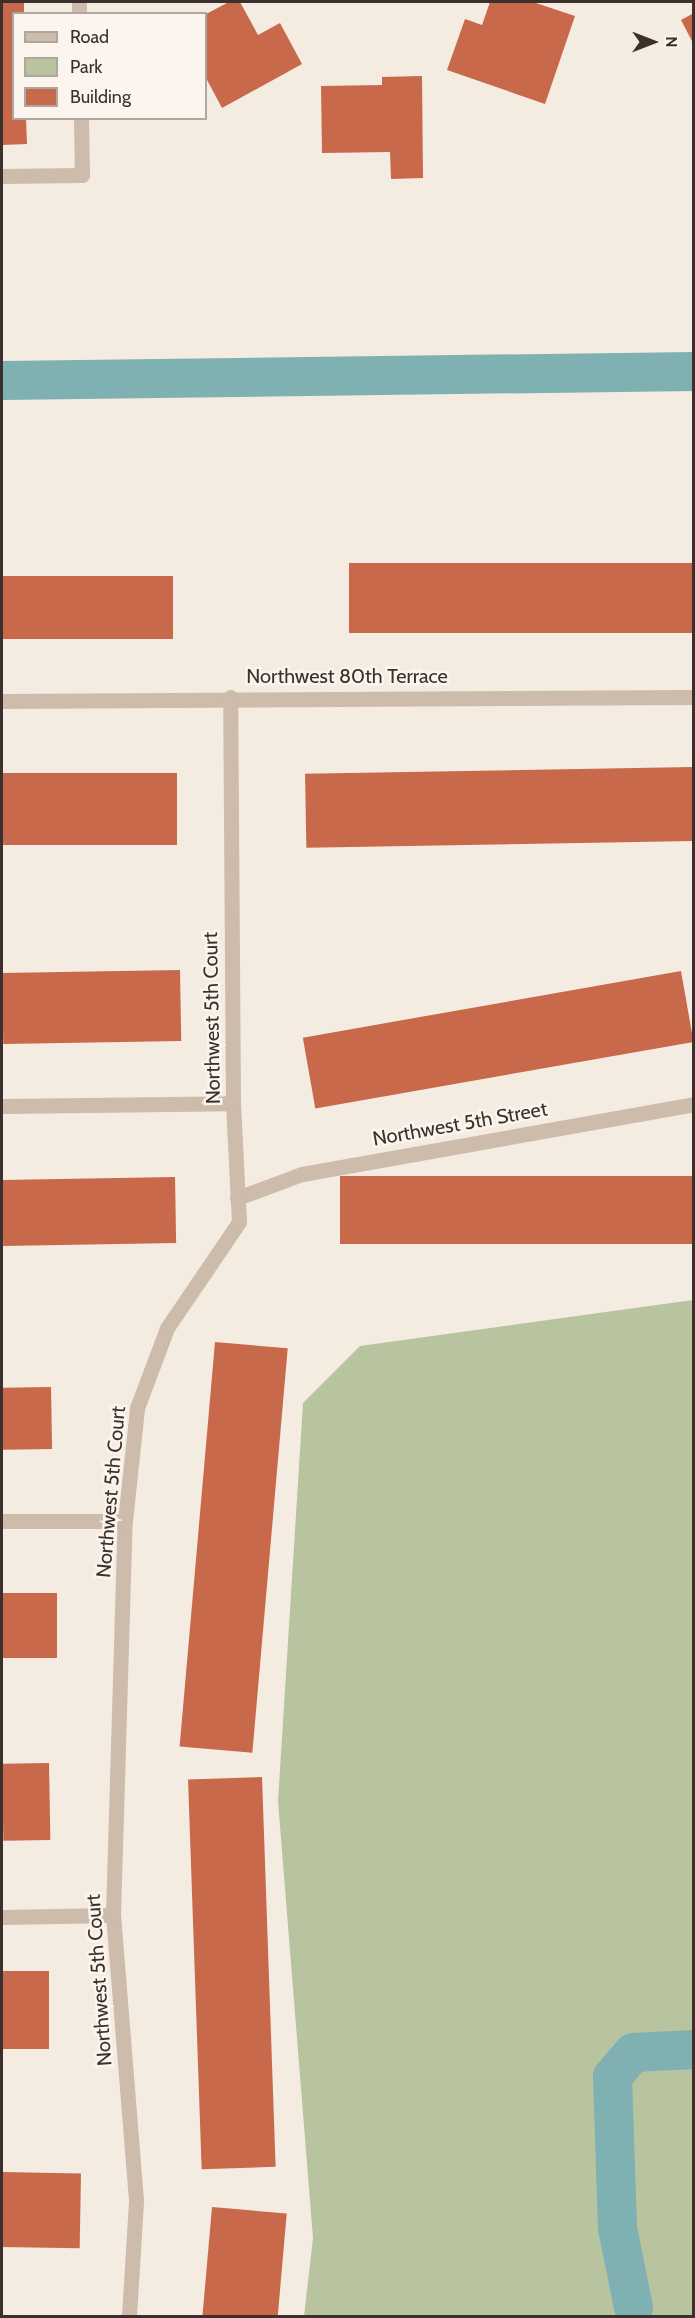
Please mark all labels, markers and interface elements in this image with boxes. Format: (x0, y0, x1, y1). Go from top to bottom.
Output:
legend (12, 12, 207, 120)
north arrow (623, 12, 683, 72)
text: Road (70, 26, 109, 48)
text: N (662, 36, 681, 48)
text: Park (70, 56, 102, 78)
text: Building (70, 86, 131, 108)
street label: Northwest 80th Terrace (246, 664, 448, 688)
street label: Northwest 5th Court (198, 932, 226, 1104)
street label: Northwest 5th Street (371, 1097, 549, 1151)
street label: Northwest 5th Court (92, 1405, 130, 1579)
street label: Northwest 5th Court (81, 1893, 117, 2067)

